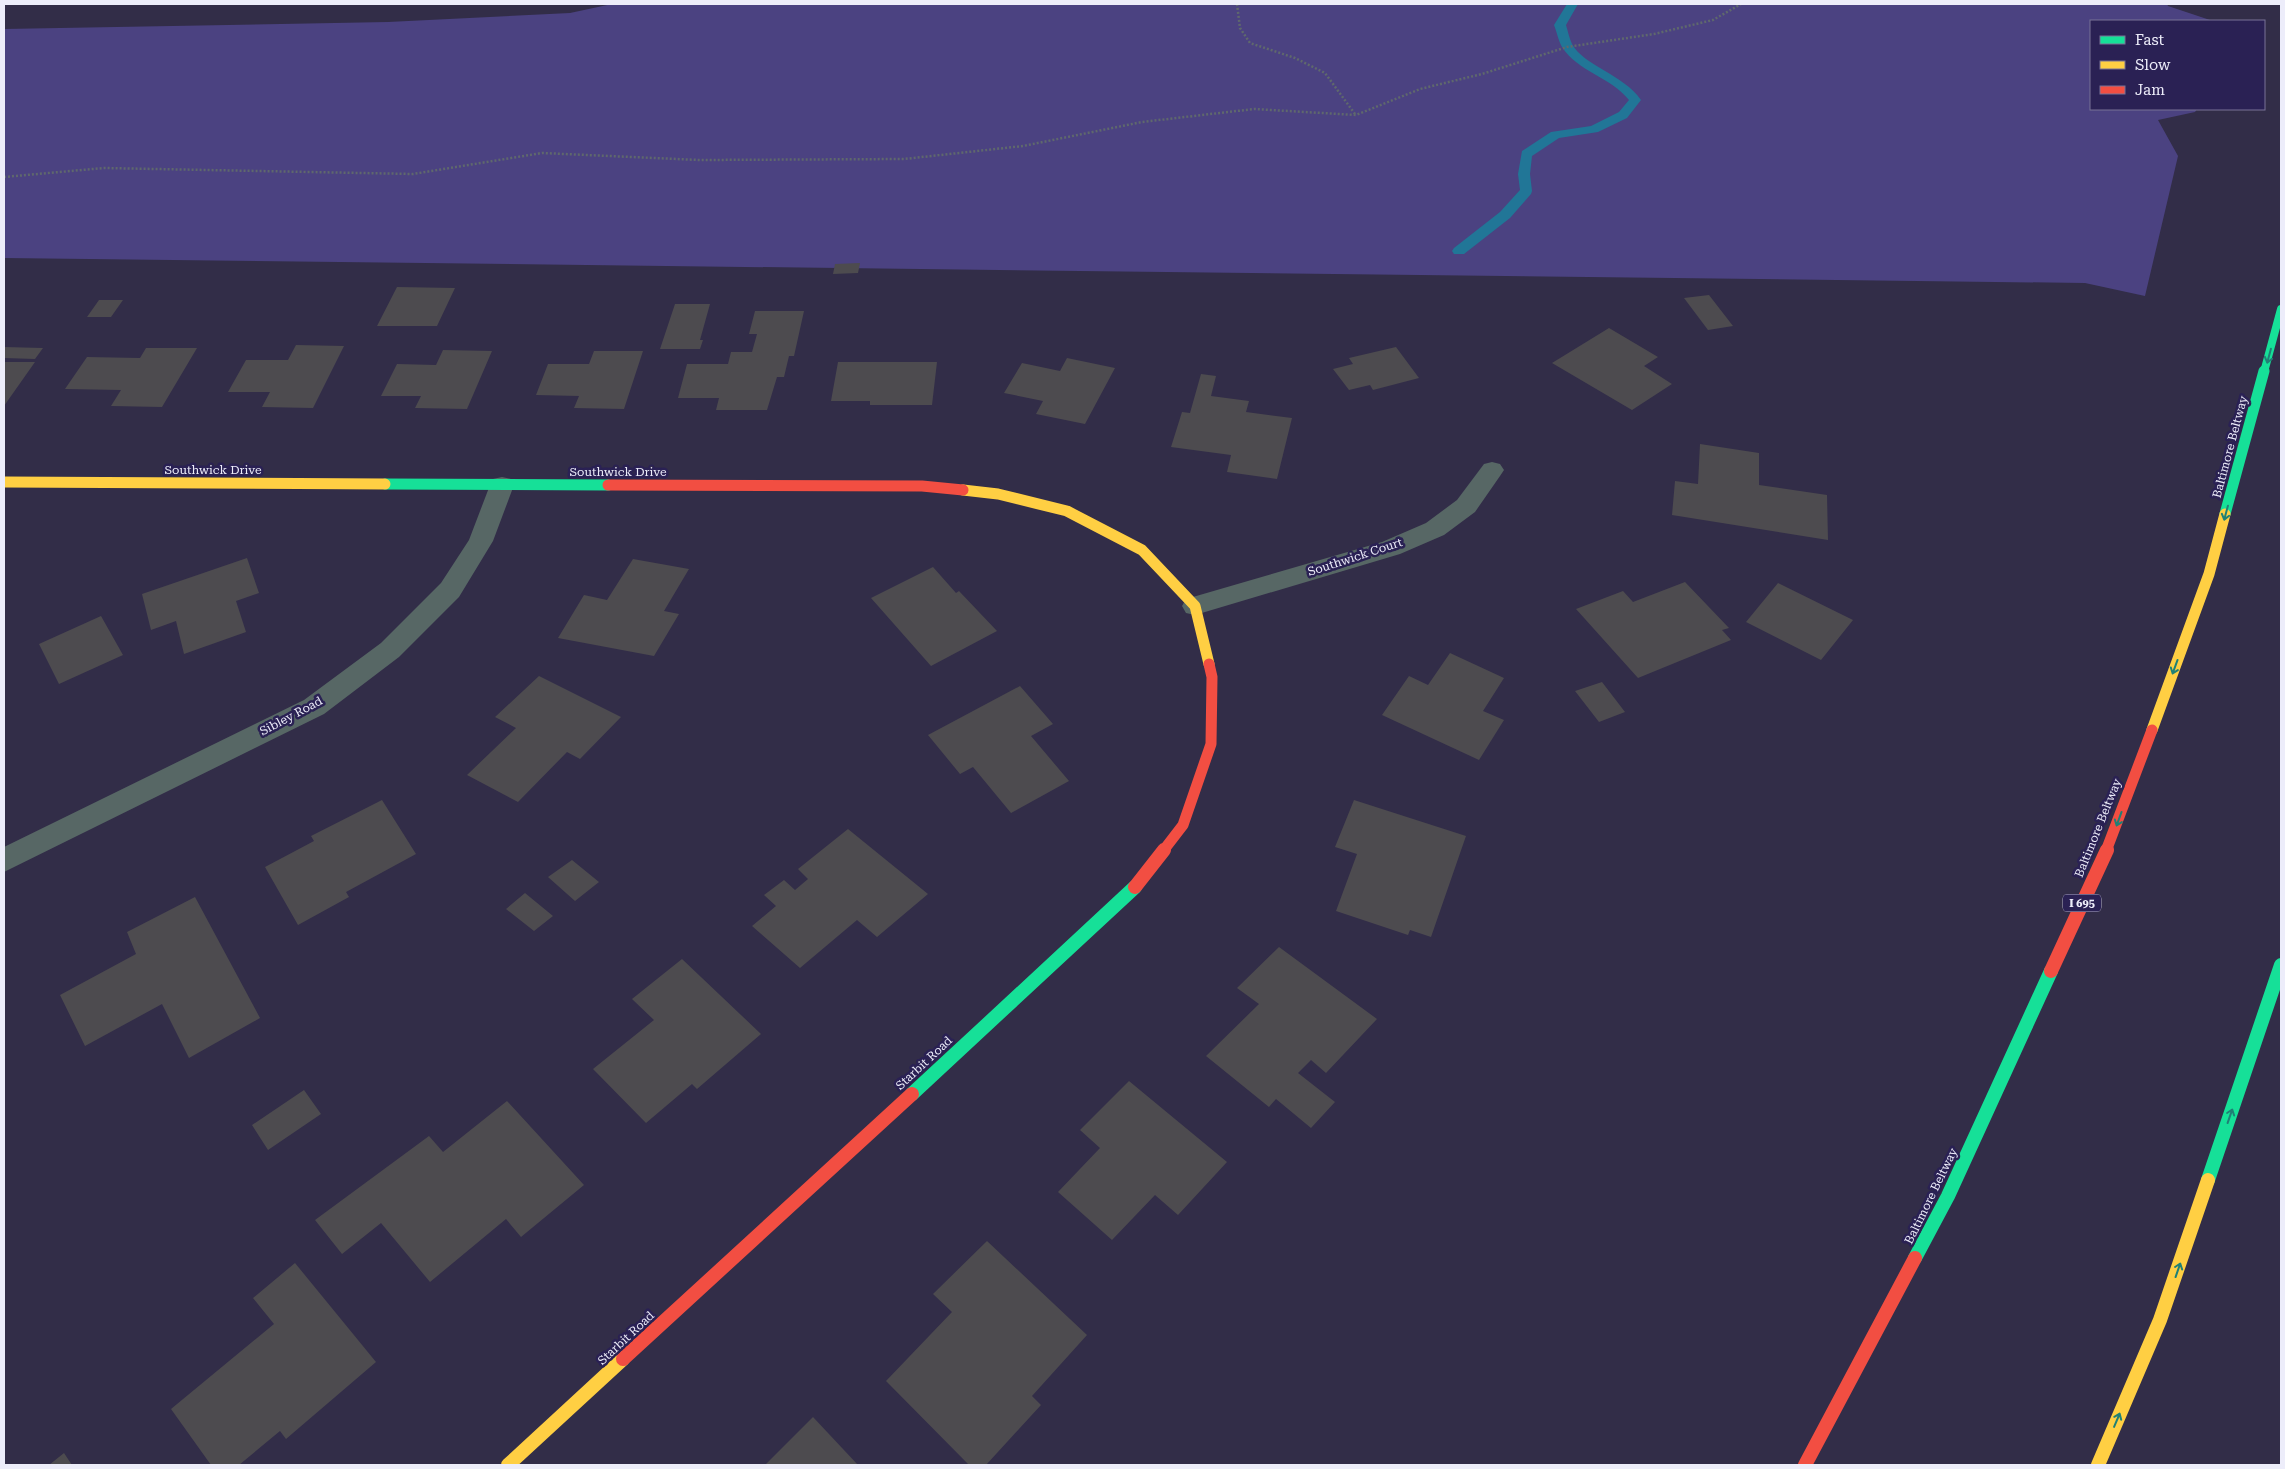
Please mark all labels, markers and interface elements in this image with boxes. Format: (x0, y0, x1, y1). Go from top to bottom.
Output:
legend (2090, 20, 2265, 110)
text: Fast (2135, 31, 2165, 49)
text: Slow (2135, 56, 2171, 74)
text: Jam (2135, 81, 2165, 99)
one-way arrow (2263, 347, 2273, 363)
street label: Baltimore Beltway (2210, 394, 2251, 500)
street label: Southwick Drive (164, 463, 262, 477)
street label: Southwick Drive (569, 465, 667, 479)
one-way arrow (2221, 504, 2231, 520)
street label: Southwick Court (1306, 535, 1405, 579)
one-way arrow (2170, 658, 2179, 674)
street label: Sibley Road (257, 694, 325, 738)
street label: Baltimore Beltway (2072, 776, 2125, 879)
one-way arrow (2114, 811, 2123, 826)
road number: I 695 (2063, 894, 2101, 911)
street label: Starbit Road (893, 1033, 955, 1093)
one-way arrow (2226, 1109, 2235, 1124)
street label: Baltimore Beltway (1902, 1145, 1961, 1246)
one-way arrow (2173, 1262, 2183, 1278)
street label: Starbit Road (595, 1308, 657, 1368)
one-way arrow (2114, 1413, 2123, 1428)

